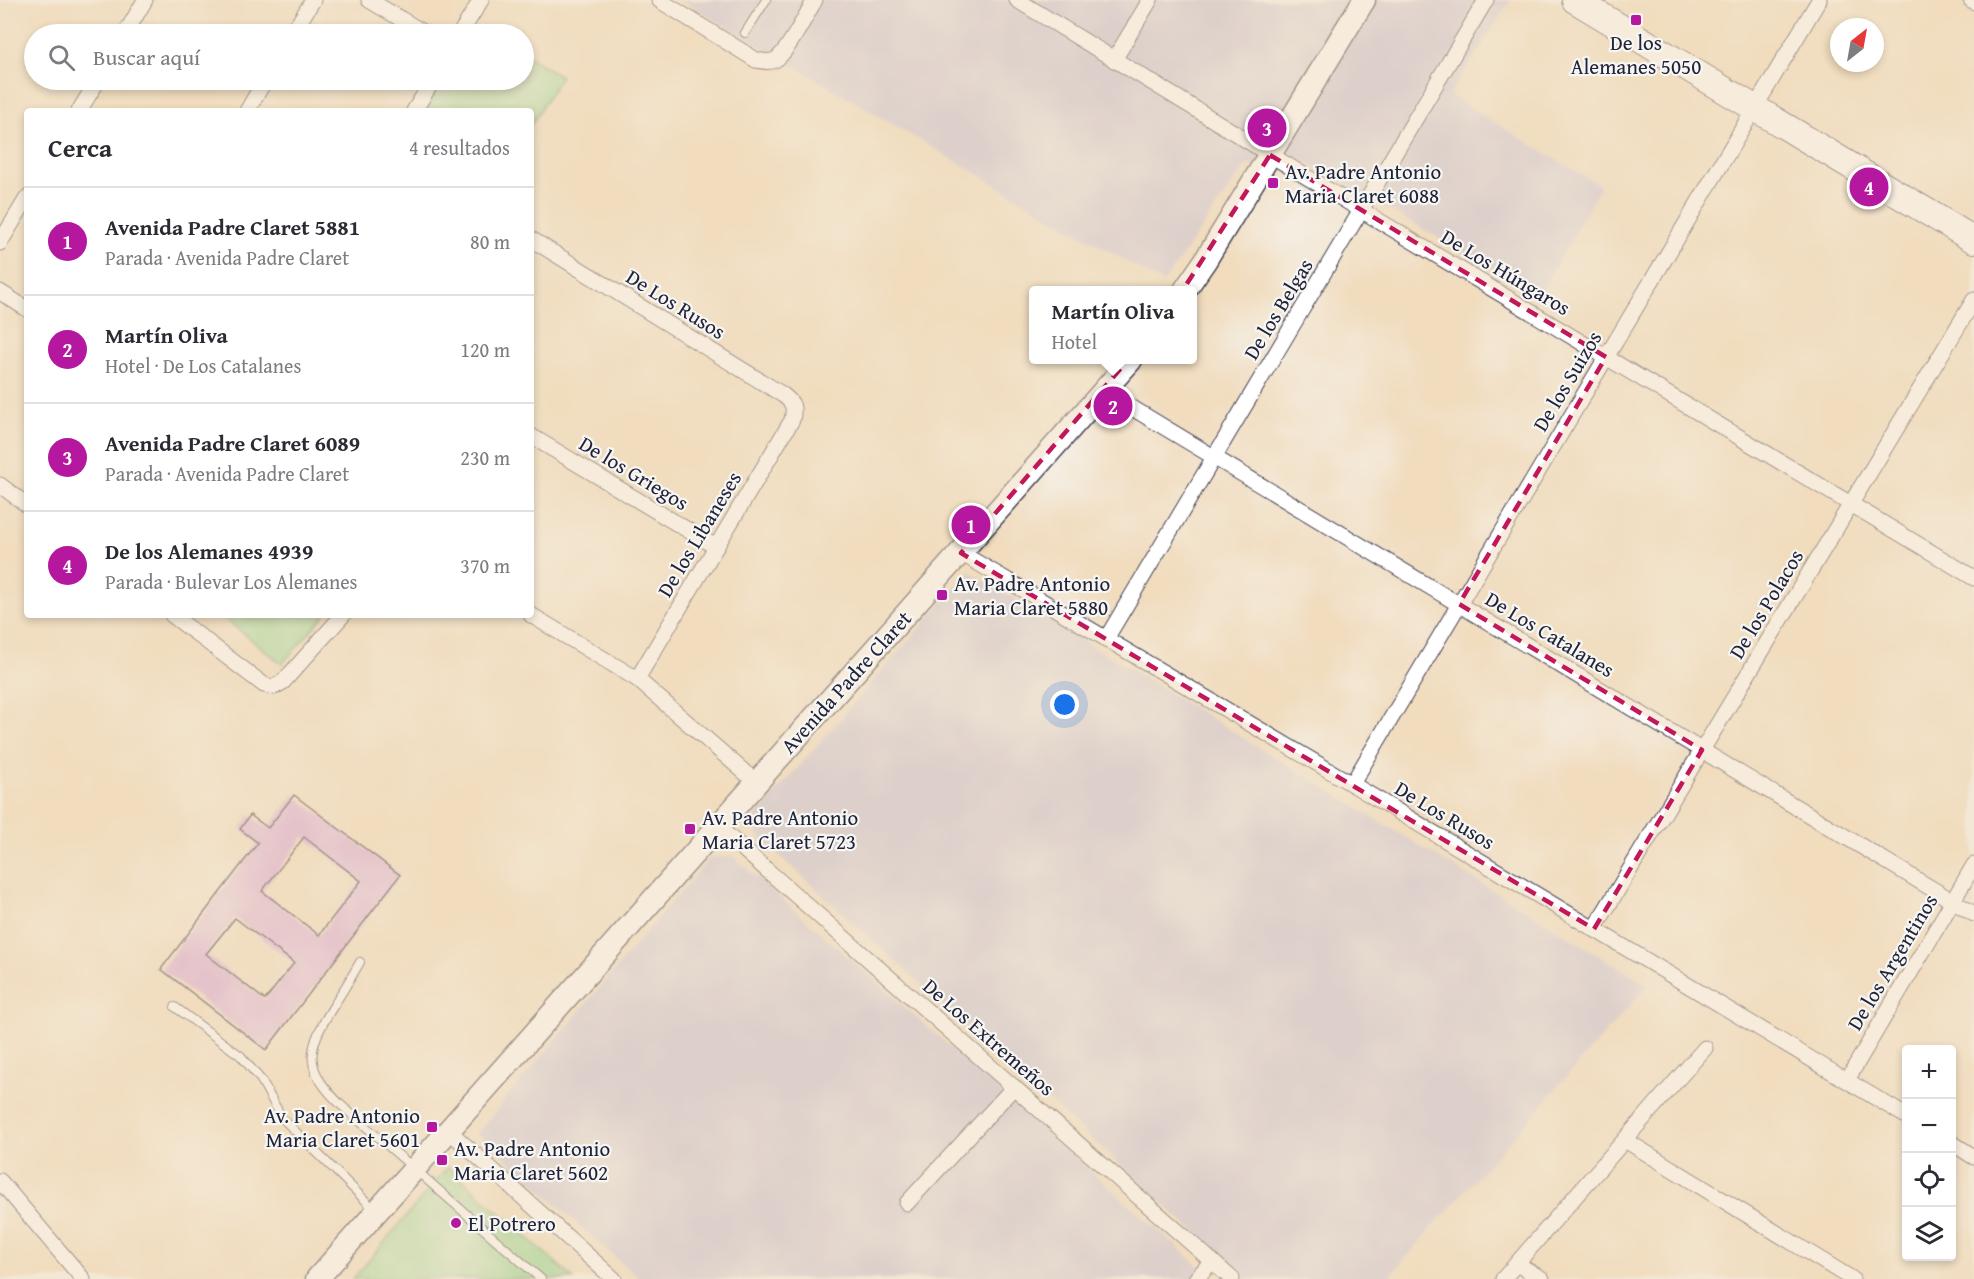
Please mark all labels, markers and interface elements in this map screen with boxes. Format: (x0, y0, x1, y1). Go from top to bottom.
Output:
marker: De los Alemanes 5050 (1629, 13, 1643, 27)
north arrow (1830, 18, 1884, 72)
search box (24, 24, 534, 90)
place label: De los Alemanes 5050 (1571, 27, 1701, 82)
icon: search (45, 41, 78, 74)
text: Buscar aquí (93, 41, 200, 73)
pin: 3 (1248, 106, 1286, 150)
text: Cerca (48, 128, 112, 167)
text: 4 resultados (409, 133, 510, 162)
place label: Av. Padre Antonio Maria Claret 6088 (1285, 156, 1441, 211)
pin: 4 (1850, 164, 1888, 210)
marker: Av. Padre Antonio Maria Claret 6088 (1266, 176, 1280, 190)
text: Avenida Padre Claret 5881 (105, 211, 360, 243)
street label: De Los Húngaros (1435, 221, 1577, 323)
text: 1 (62, 227, 73, 256)
text: 80 m (470, 227, 510, 256)
text: Parada · Avenida Padre Claret (105, 243, 349, 272)
street label: De los Belgas (1236, 253, 1320, 365)
street label: De Los Rusos (620, 261, 732, 347)
popup (1029, 286, 1197, 364)
text: Martín Oliva (1052, 295, 1174, 327)
text: Martín Oliva (105, 319, 228, 351)
street label: De los Suizos (1525, 325, 1609, 437)
text: Hotel (1052, 327, 1097, 356)
text: 2 (62, 335, 73, 364)
text: 120 m (460, 335, 510, 364)
text: Hotel · De Los Catalanes (105, 351, 301, 380)
pin: 2 (1094, 384, 1132, 428)
text: Avenida Padre Claret 6089 (105, 427, 360, 459)
street label: De los Griegos (573, 428, 695, 518)
text: 3 (62, 443, 73, 472)
text: 230 m (460, 443, 510, 472)
text: Parada · Avenida Padre Claret (105, 459, 349, 488)
street label: De los Libaneses (649, 465, 749, 603)
pin: 1 (952, 502, 990, 548)
text: De los Alemanes 4939 (105, 535, 313, 567)
street label: De los Polacos (1721, 543, 1811, 665)
text: 4 (62, 551, 73, 580)
text: 370 m (460, 551, 510, 580)
text: Parada · Bulevar Los Alemanes (105, 567, 358, 596)
place label: Av. Padre Antonio Maria Claret 5880 (954, 568, 1110, 623)
street label: De Los Catalanes (1480, 583, 1620, 685)
marker: Av. Padre Antonio Maria Claret 5880 (935, 588, 949, 602)
street label: Avenida Padre Claret (773, 603, 919, 760)
your location (1050, 690, 1079, 719)
street label: De Los Rusos (1389, 773, 1501, 857)
place label: Av. Padre Antonio Maria Claret 5723 (702, 802, 858, 857)
marker: Av. Padre Antonio Maria Claret 5723 (683, 822, 697, 836)
street label: De los Argentinos (1839, 888, 1945, 1036)
street label: De Los Extremeños (916, 971, 1062, 1103)
map controls (1902, 1045, 1956, 1261)
button: + (1902, 1045, 1956, 1099)
button: − (1902, 1099, 1956, 1153)
place label: Av. Padre Antonio Maria Claret 5601 (264, 1100, 420, 1155)
marker: Av. Padre Antonio Maria Claret 5601 (425, 1120, 439, 1134)
place label: Av. Padre Antonio Maria Claret 5602 (454, 1133, 610, 1188)
marker: Av. Padre Antonio Maria Claret 5602 (435, 1153, 449, 1167)
button: locate (1902, 1153, 1956, 1207)
button: layers (1902, 1207, 1956, 1261)
place label: El Potrero (468, 1208, 556, 1239)
marker: El Potrero (449, 1216, 463, 1230)

